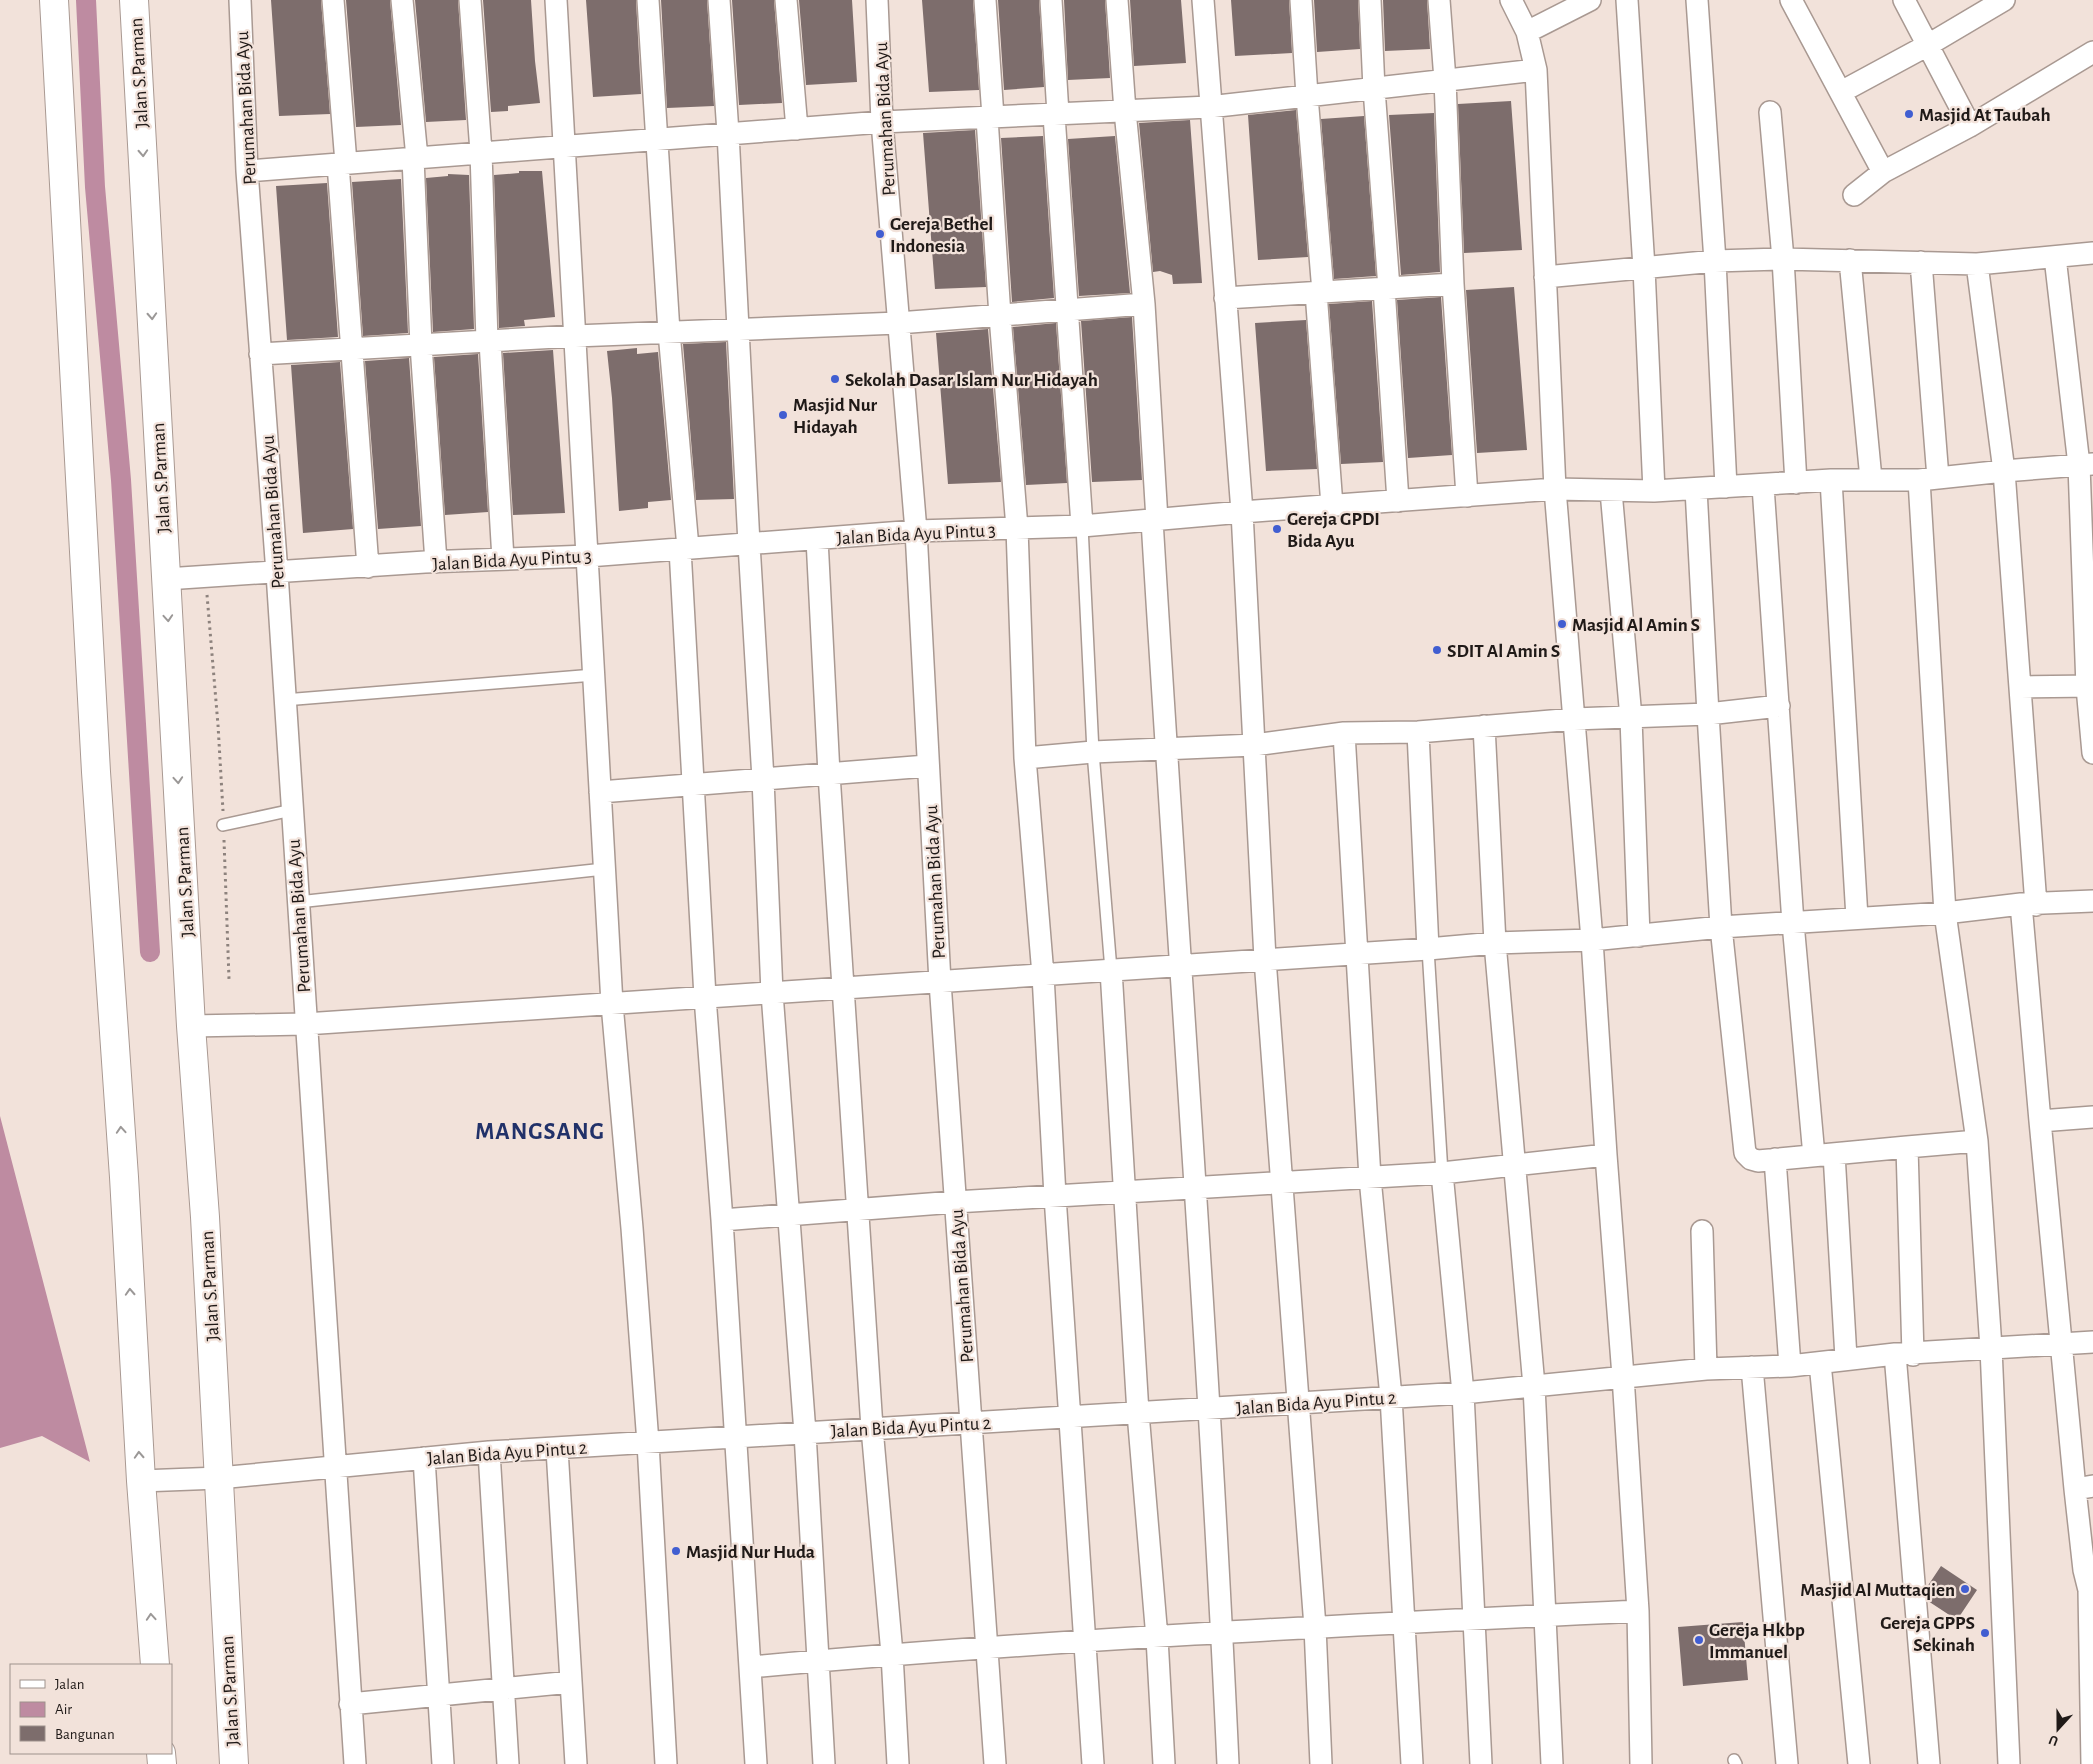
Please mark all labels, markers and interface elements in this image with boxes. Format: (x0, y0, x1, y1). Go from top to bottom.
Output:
street label: Jalan S.Parman (127, 17, 152, 129)
street label: Perumahan Bida Ayu (233, 30, 260, 185)
street label: Perumahan Bida Ayu (872, 41, 899, 196)
place label: Masjid At Taubah (1919, 106, 2051, 125)
marker: Masjid At Taubah (1903, 108, 1915, 120)
one-way arrow (138, 150, 149, 158)
place label: Gereja Bethel Indonesia (890, 215, 993, 256)
marker: Gereja Bethel Indonesia (874, 228, 886, 240)
one-way arrow (147, 312, 158, 320)
place label: Sekolah Dasar Islam Nur Hidayah (845, 371, 1098, 390)
marker: Sekolah Dasar Islam Nur Hidayah (829, 373, 841, 385)
place label: Masjid Nur Hidayah (793, 396, 877, 437)
marker: Masjid Nur Hidayah (777, 409, 789, 421)
street label: Jalan S.Parman (149, 422, 174, 534)
street label: Perumahan Bida Ayu (259, 434, 288, 589)
place label: Gereja GPDI Bida Ayu (1287, 510, 1380, 551)
street label: Jalan Bida Ayu Pintu 3 (836, 521, 996, 548)
marker: Gereja GPDI Bida Ayu (1271, 523, 1283, 535)
street label: Jalan Bida Ayu Pintu 3 (432, 547, 592, 574)
one-way arrow (163, 614, 174, 622)
place label: Masjid Al Amin S (1572, 616, 1700, 635)
marker: Masjid Al Amin S (1556, 618, 1568, 630)
place label: SDIT Al Amin S (1447, 642, 1560, 661)
marker: SDIT Al Amin S (1431, 644, 1443, 656)
one-way arrow (173, 776, 184, 784)
street label: Perumahan Bida Ayu (922, 804, 949, 959)
street label: Jalan S.Parman (173, 826, 198, 938)
street label: Perumahan Bida Ayu (285, 838, 314, 993)
district label: MANGSANG (475, 1120, 605, 1144)
one-way arrow (115, 1126, 126, 1134)
street label: Perumahan Bida Ayu (948, 1208, 977, 1363)
street label: Jalan S.Parman (198, 1230, 223, 1342)
one-way arrow (125, 1288, 136, 1296)
street label: Jalan Bida Ayu Pintu 2 (1235, 1388, 1397, 1419)
street label: Jalan Bida Ayu Pintu 2 (830, 1414, 992, 1441)
street label: Jalan Bida Ayu Pintu 2 (426, 1438, 588, 1469)
one-way arrow (134, 1450, 145, 1458)
place label: Masjid Nur Huda (686, 1543, 815, 1562)
marker: Masjid Nur Huda (670, 1545, 682, 1557)
place label: Masjid Al Muttaqien (1800, 1581, 1955, 1600)
marker: Masjid Al Muttaqien (1959, 1583, 1971, 1595)
one-way arrow (146, 1612, 157, 1620)
place label: Gereja GPPS Sekinah (1880, 1614, 1975, 1655)
place label: Gereja Hkbp Immanuel (1709, 1621, 1805, 1662)
marker: Gereja GPPS Sekinah (1979, 1627, 1991, 1639)
marker: Gereja Hkbp Immanuel (1693, 1634, 1705, 1646)
street label: Jalan S.Parman (218, 1635, 243, 1747)
legend (10, 1664, 172, 1754)
text: Jalan (55, 1677, 85, 1692)
text: Air (55, 1702, 72, 1717)
north arrow (2033, 1704, 2083, 1754)
text: Bangunan (55, 1727, 115, 1742)
text: U (2047, 1732, 2060, 1748)

